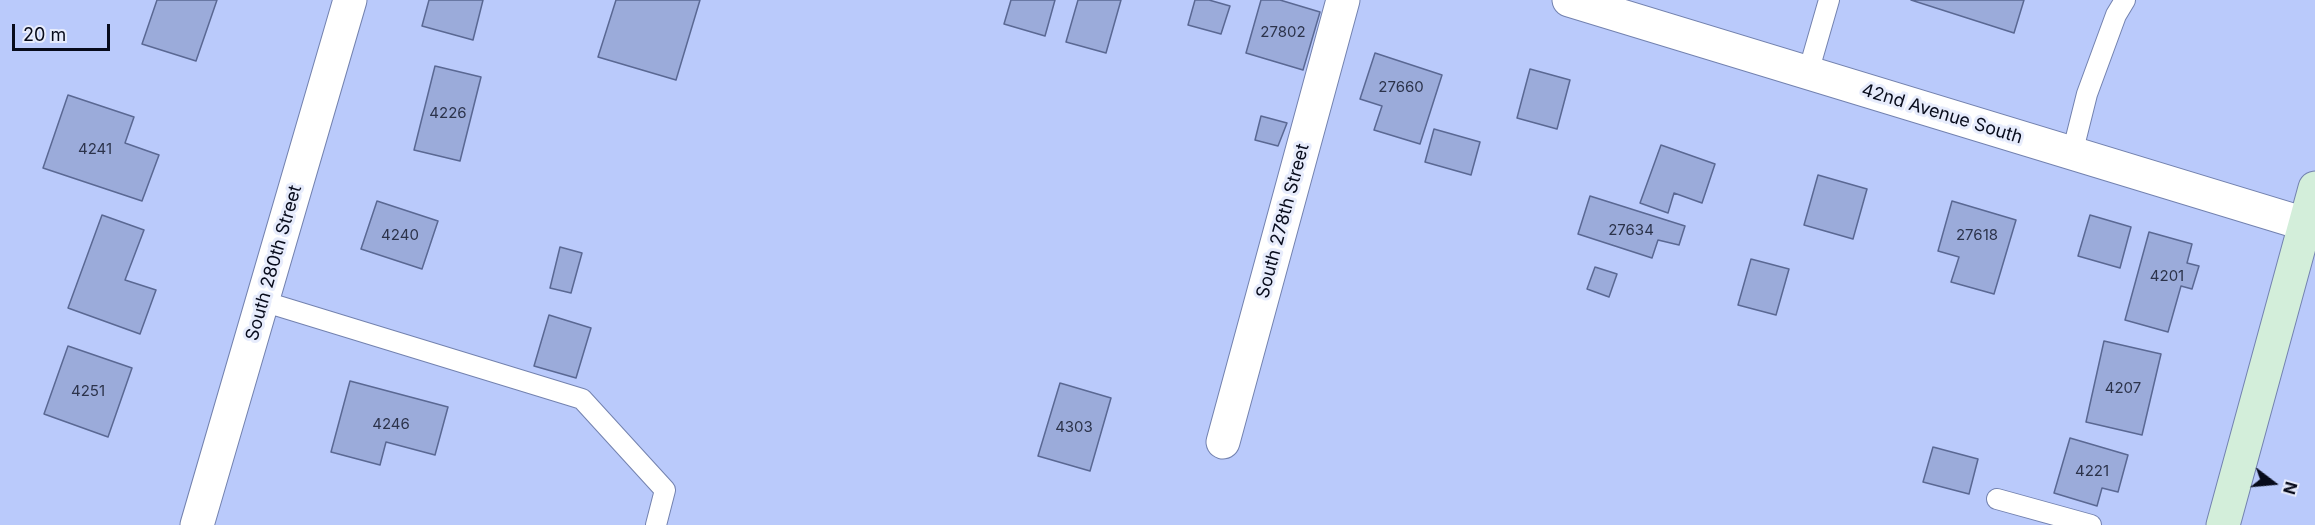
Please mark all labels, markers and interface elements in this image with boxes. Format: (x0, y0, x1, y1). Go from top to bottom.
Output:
scale bar (15, 12, 112, 50)
house number: 27802 (1260, 23, 1306, 41)
text: 20 m (23, 24, 66, 45)
house number: 27660 (1378, 78, 1424, 96)
street label: 42nd Avenue South (1859, 79, 2025, 149)
house number: 4226 (429, 104, 467, 122)
house number: 4241 (78, 140, 112, 158)
street label: South 278th Street (1252, 141, 1314, 301)
street label: South 280th Street (241, 183, 307, 343)
house number: 27634 (1608, 221, 1654, 239)
house number: 4240 (381, 226, 419, 244)
house number: 27618 (1956, 226, 1998, 244)
house number: 4201 (2150, 267, 2184, 285)
house number: 4207 (2105, 379, 2141, 397)
house number: 4251 (71, 382, 105, 400)
house number: 4246 (372, 415, 410, 433)
house number: 4303 (1055, 418, 1093, 436)
north arrow (2243, 453, 2303, 513)
house number: 4221 (2075, 462, 2109, 480)
text: N (2279, 479, 2302, 497)

